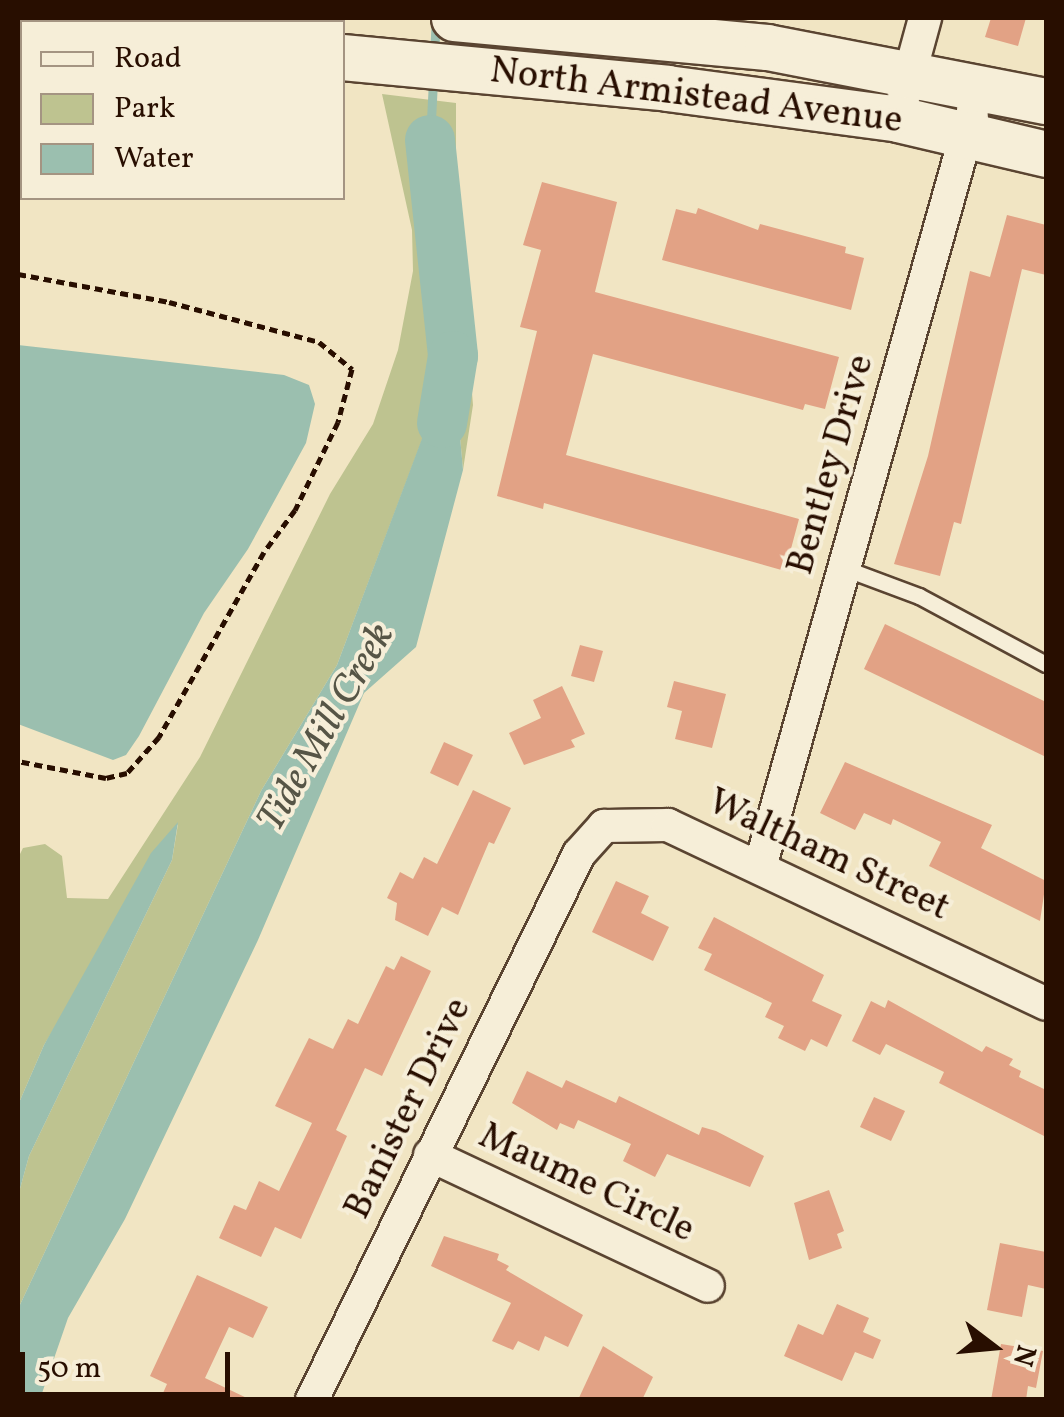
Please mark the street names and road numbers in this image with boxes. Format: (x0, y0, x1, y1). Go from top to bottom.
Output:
street label: North Armistead Avenue (487, 49, 905, 145)
street label: Bentley Drive (779, 349, 885, 581)
street label: Waltham Street (700, 780, 956, 932)
street label: Banister Drive (336, 991, 482, 1227)
street label: Maume Circle (471, 1114, 701, 1254)

